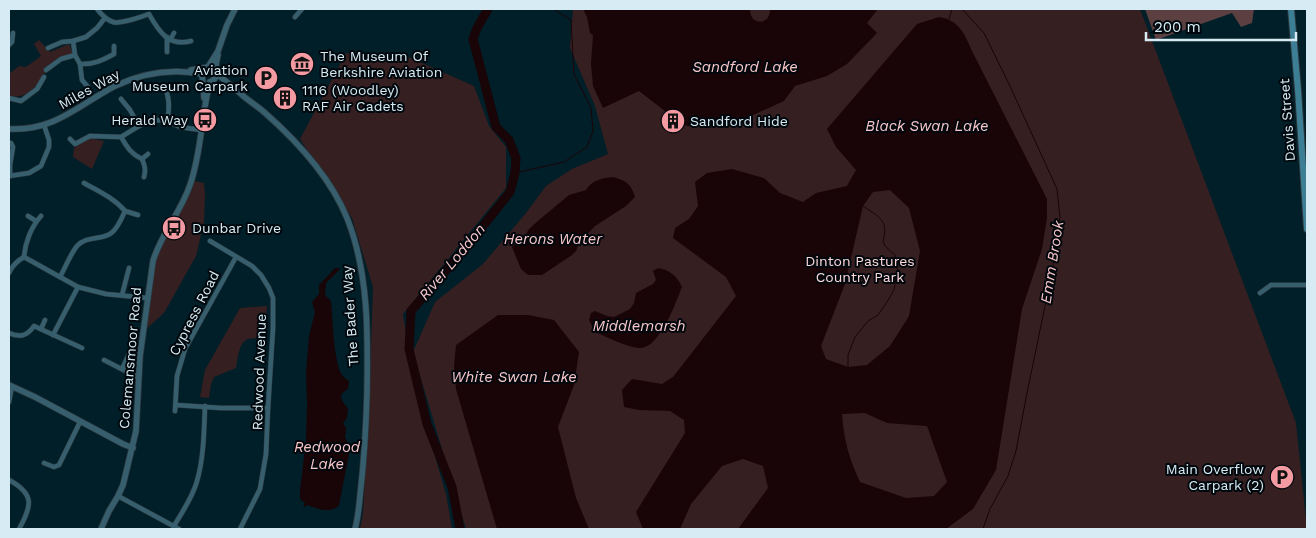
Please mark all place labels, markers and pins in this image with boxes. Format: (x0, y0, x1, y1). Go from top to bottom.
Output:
place label: The Museum Of Berkshire Aviation (320, 48, 442, 80)
museum icon: The Museum Of Berkshire Aviation (289, 51, 315, 77)
place label: Aviation Museum Carpark (132, 62, 248, 94)
parking icon: Aviation Museum Carpark (253, 65, 279, 91)
place label: 1116 (Woodley) RAF Air Cadets (302, 82, 404, 114)
building icon: 1116 (Woodley) RAF Air Cadets (272, 85, 298, 111)
bus stop icon: Herald Way (192, 107, 218, 133)
building icon: Sandford Hide (660, 108, 686, 134)
place label: Herald Way (111, 112, 189, 128)
place label: Sandford Hide (690, 113, 788, 129)
bus stop icon: Dunbar Drive (161, 215, 187, 241)
place label: Dunbar Drive (192, 220, 281, 236)
place label: Main Overflow Carpark (2) (1166, 461, 1264, 493)
parking icon: Main Overflow Carpark (2) (1269, 464, 1295, 490)

